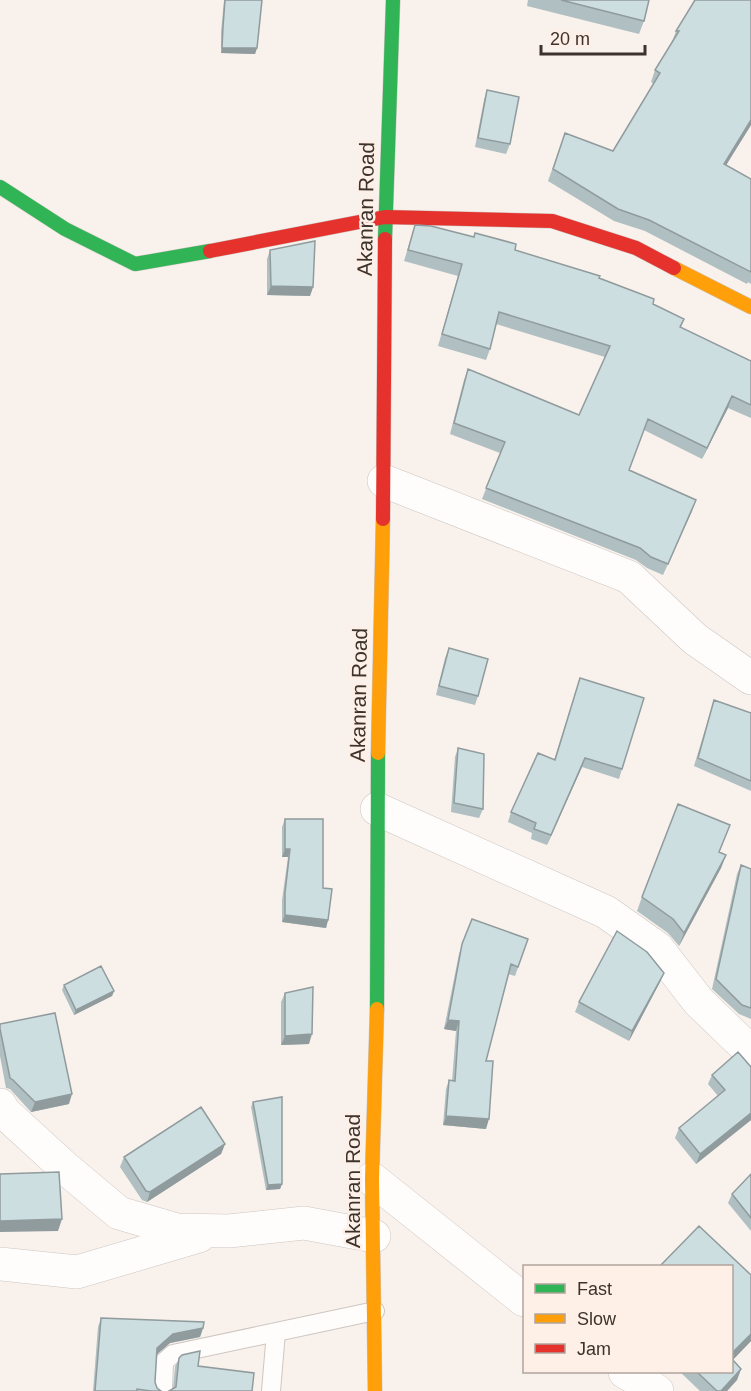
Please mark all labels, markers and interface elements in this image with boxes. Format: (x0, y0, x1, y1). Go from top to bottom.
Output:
scale bar (541, 18, 644, 56)
text: 20 m (550, 29, 590, 49)
street label: Akanran Road (353, 142, 378, 276)
street label: Akanran Road (346, 628, 371, 762)
street label: Akanran Road (341, 1114, 364, 1248)
legend (523, 1265, 733, 1373)
text: Fast (577, 1279, 612, 1299)
text: Slow (577, 1309, 617, 1329)
text: Jam (577, 1339, 611, 1359)

